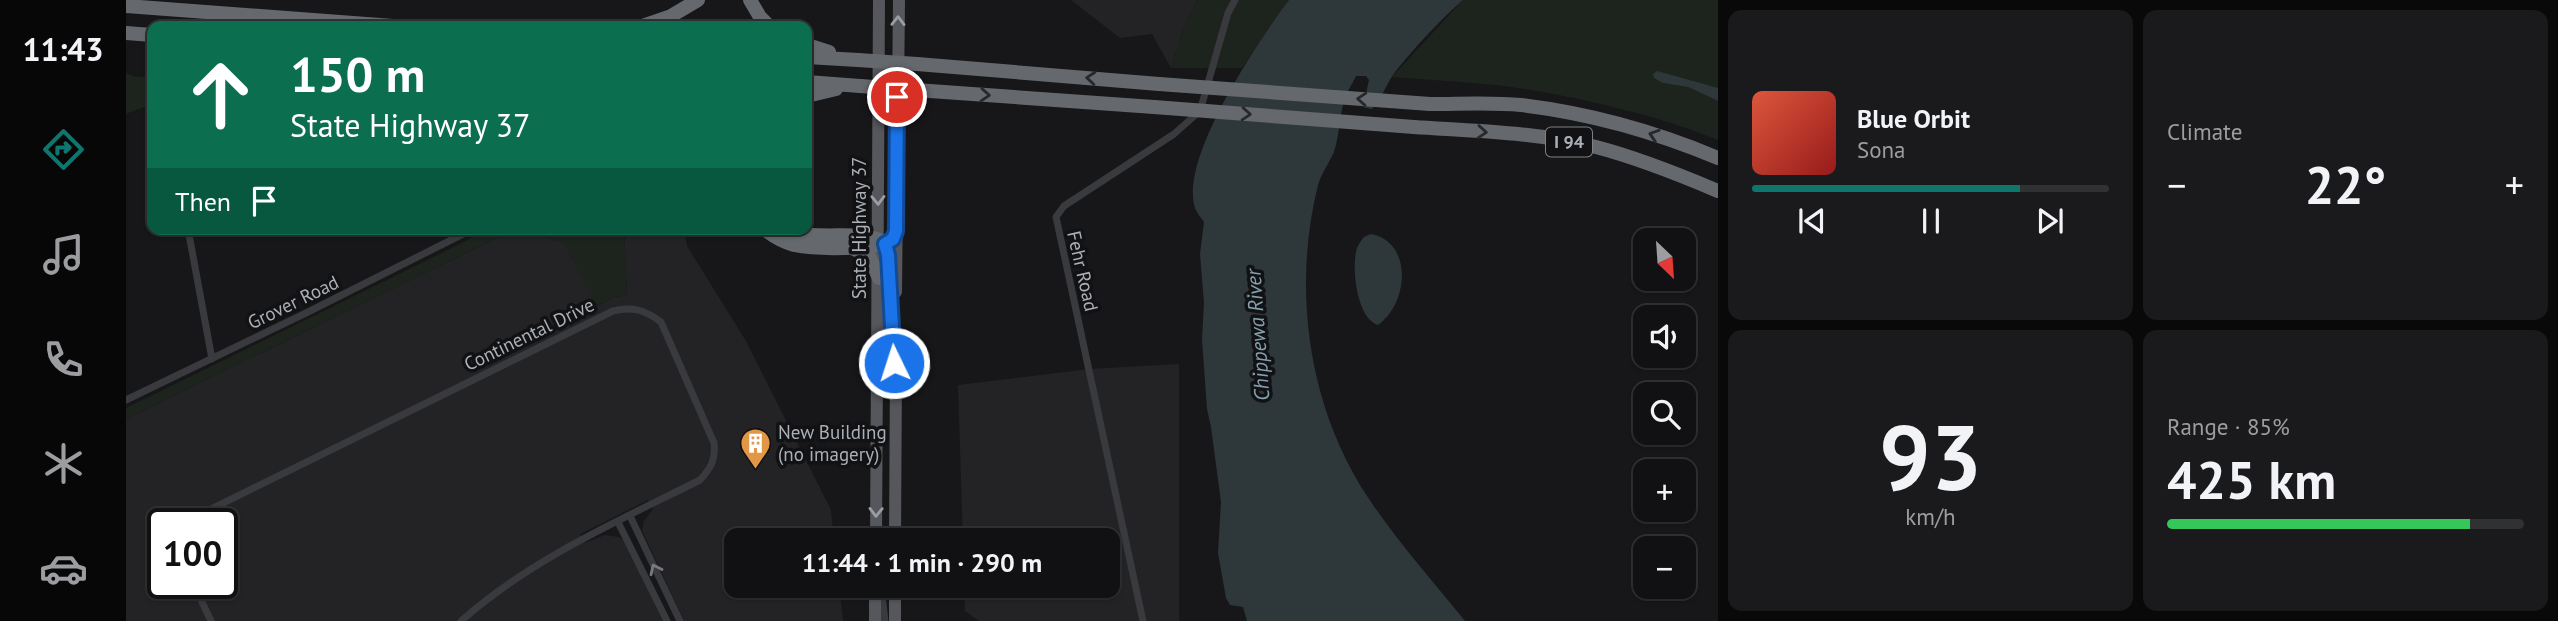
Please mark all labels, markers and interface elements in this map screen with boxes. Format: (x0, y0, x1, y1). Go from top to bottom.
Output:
one-way arrow (890, 15, 906, 26)
text: 11:43 (22, 28, 104, 70)
text: 150 m (290, 42, 425, 106)
icon: ahead (175, 49, 266, 140)
pin (867, 67, 927, 127)
one-way arrow (1086, 71, 1097, 86)
icon: arrive (878, 78, 916, 116)
one-way arrow (979, 87, 990, 102)
one-way arrow (1356, 92, 1367, 107)
text: Blue Orbit (1857, 102, 1970, 135)
text: State Highway 37 (290, 104, 530, 146)
one-way arrow (1241, 106, 1252, 121)
text: Climate (2167, 117, 2242, 146)
one-way arrow (1477, 124, 1488, 139)
icon: directions (39, 125, 88, 174)
road number: I 94 (1546, 127, 1592, 156)
one-way arrow (1648, 129, 1660, 144)
text: Sona (1857, 135, 1906, 164)
text: 22° (2305, 151, 2386, 218)
street label: State Highway 37 (847, 157, 871, 299)
text: − (2167, 160, 2186, 209)
text: + (2505, 160, 2524, 209)
icon: arrive (245, 182, 283, 220)
text: Then (175, 185, 231, 218)
one-way arrow (870, 195, 886, 206)
icon: previous (1793, 202, 1831, 240)
icon: pause (1912, 202, 1950, 240)
icon: next (2031, 202, 2069, 240)
north arrow (1633, 228, 1696, 290)
map controls (1633, 228, 1696, 599)
street label: Fehr Road (1062, 229, 1104, 313)
icon: music (39, 230, 88, 279)
water label: Chippewa River (1239, 266, 1276, 402)
street label: Grover Road (244, 270, 342, 334)
street label: Continental Drive (460, 292, 598, 376)
button: sound (1633, 305, 1696, 368)
position arrow (857, 326, 931, 400)
icon: phone (39, 335, 88, 384)
button: search (1633, 382, 1696, 445)
text: 93 (1879, 397, 1982, 515)
text: Range · 85% (2167, 412, 2290, 441)
place label: New Building (no imagery) (778, 420, 887, 466)
building icon: New Building (no imagery) (738, 426, 772, 470)
icon: climate (39, 439, 88, 488)
text: 425 km (2167, 446, 2336, 513)
button: + (1633, 459, 1696, 522)
text: km/h (1905, 502, 1956, 531)
one-way arrow (868, 507, 884, 517)
speed limit sign: 100 (147, 508, 238, 599)
button: − (1633, 536, 1696, 599)
icon: car (39, 544, 88, 593)
text: 11:44 · 1 min · 290 m (802, 546, 1042, 579)
one-way arrow (649, 564, 663, 576)

